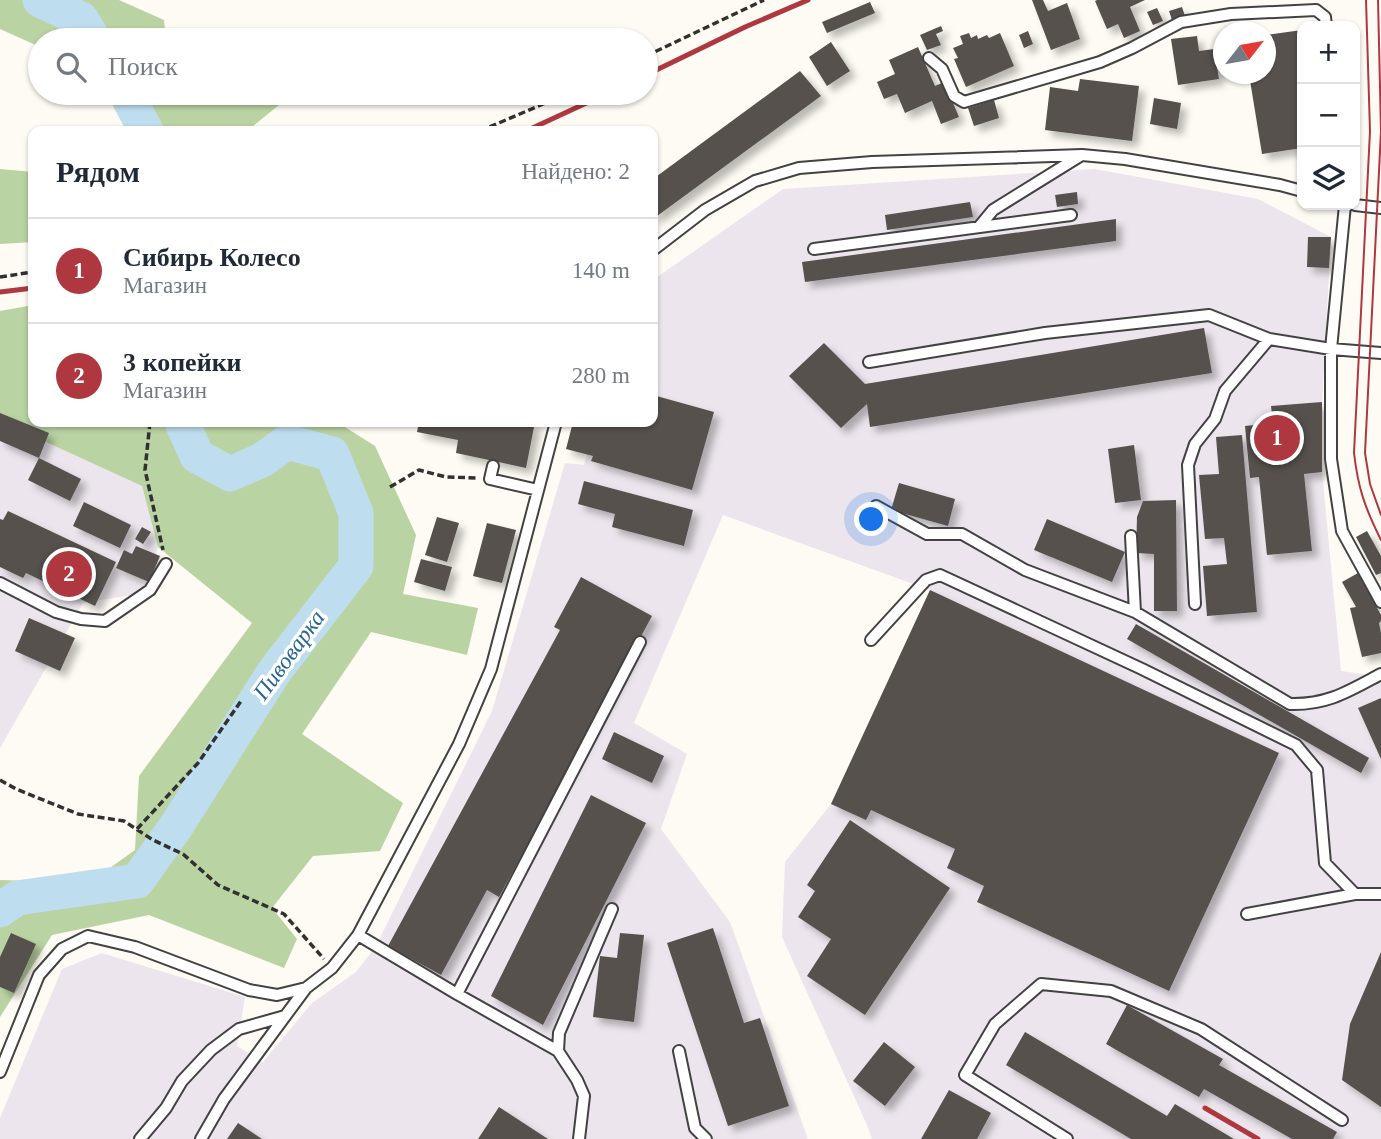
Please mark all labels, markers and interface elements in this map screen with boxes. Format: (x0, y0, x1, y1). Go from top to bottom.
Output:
north arrow (1213, 21, 1276, 84)
map controls (1297, 21, 1360, 210)
button: + (1297, 21, 1360, 84)
search box (28, 28, 658, 105)
icon: search (52, 48, 90, 86)
text: Поиск (108, 52, 178, 81)
button: − (1297, 84, 1360, 147)
button: layers (1297, 147, 1360, 210)
text: Рядом (56, 155, 140, 188)
text: Найдено: 2 (522, 159, 630, 184)
text: Сибирь Колесо (123, 243, 301, 272)
text: 1 (73, 258, 85, 283)
text: 140 m (572, 258, 630, 283)
text: Магазин (123, 273, 207, 298)
text: 3 копейки (123, 348, 242, 377)
text: 2 (73, 363, 85, 388)
text: 280 m (572, 363, 630, 388)
text: Магазин (123, 378, 207, 403)
pin: 1 (1254, 412, 1300, 464)
your location (854, 502, 888, 536)
pin: 2 (46, 548, 92, 600)
water label: Пивоварка (248, 606, 330, 705)

